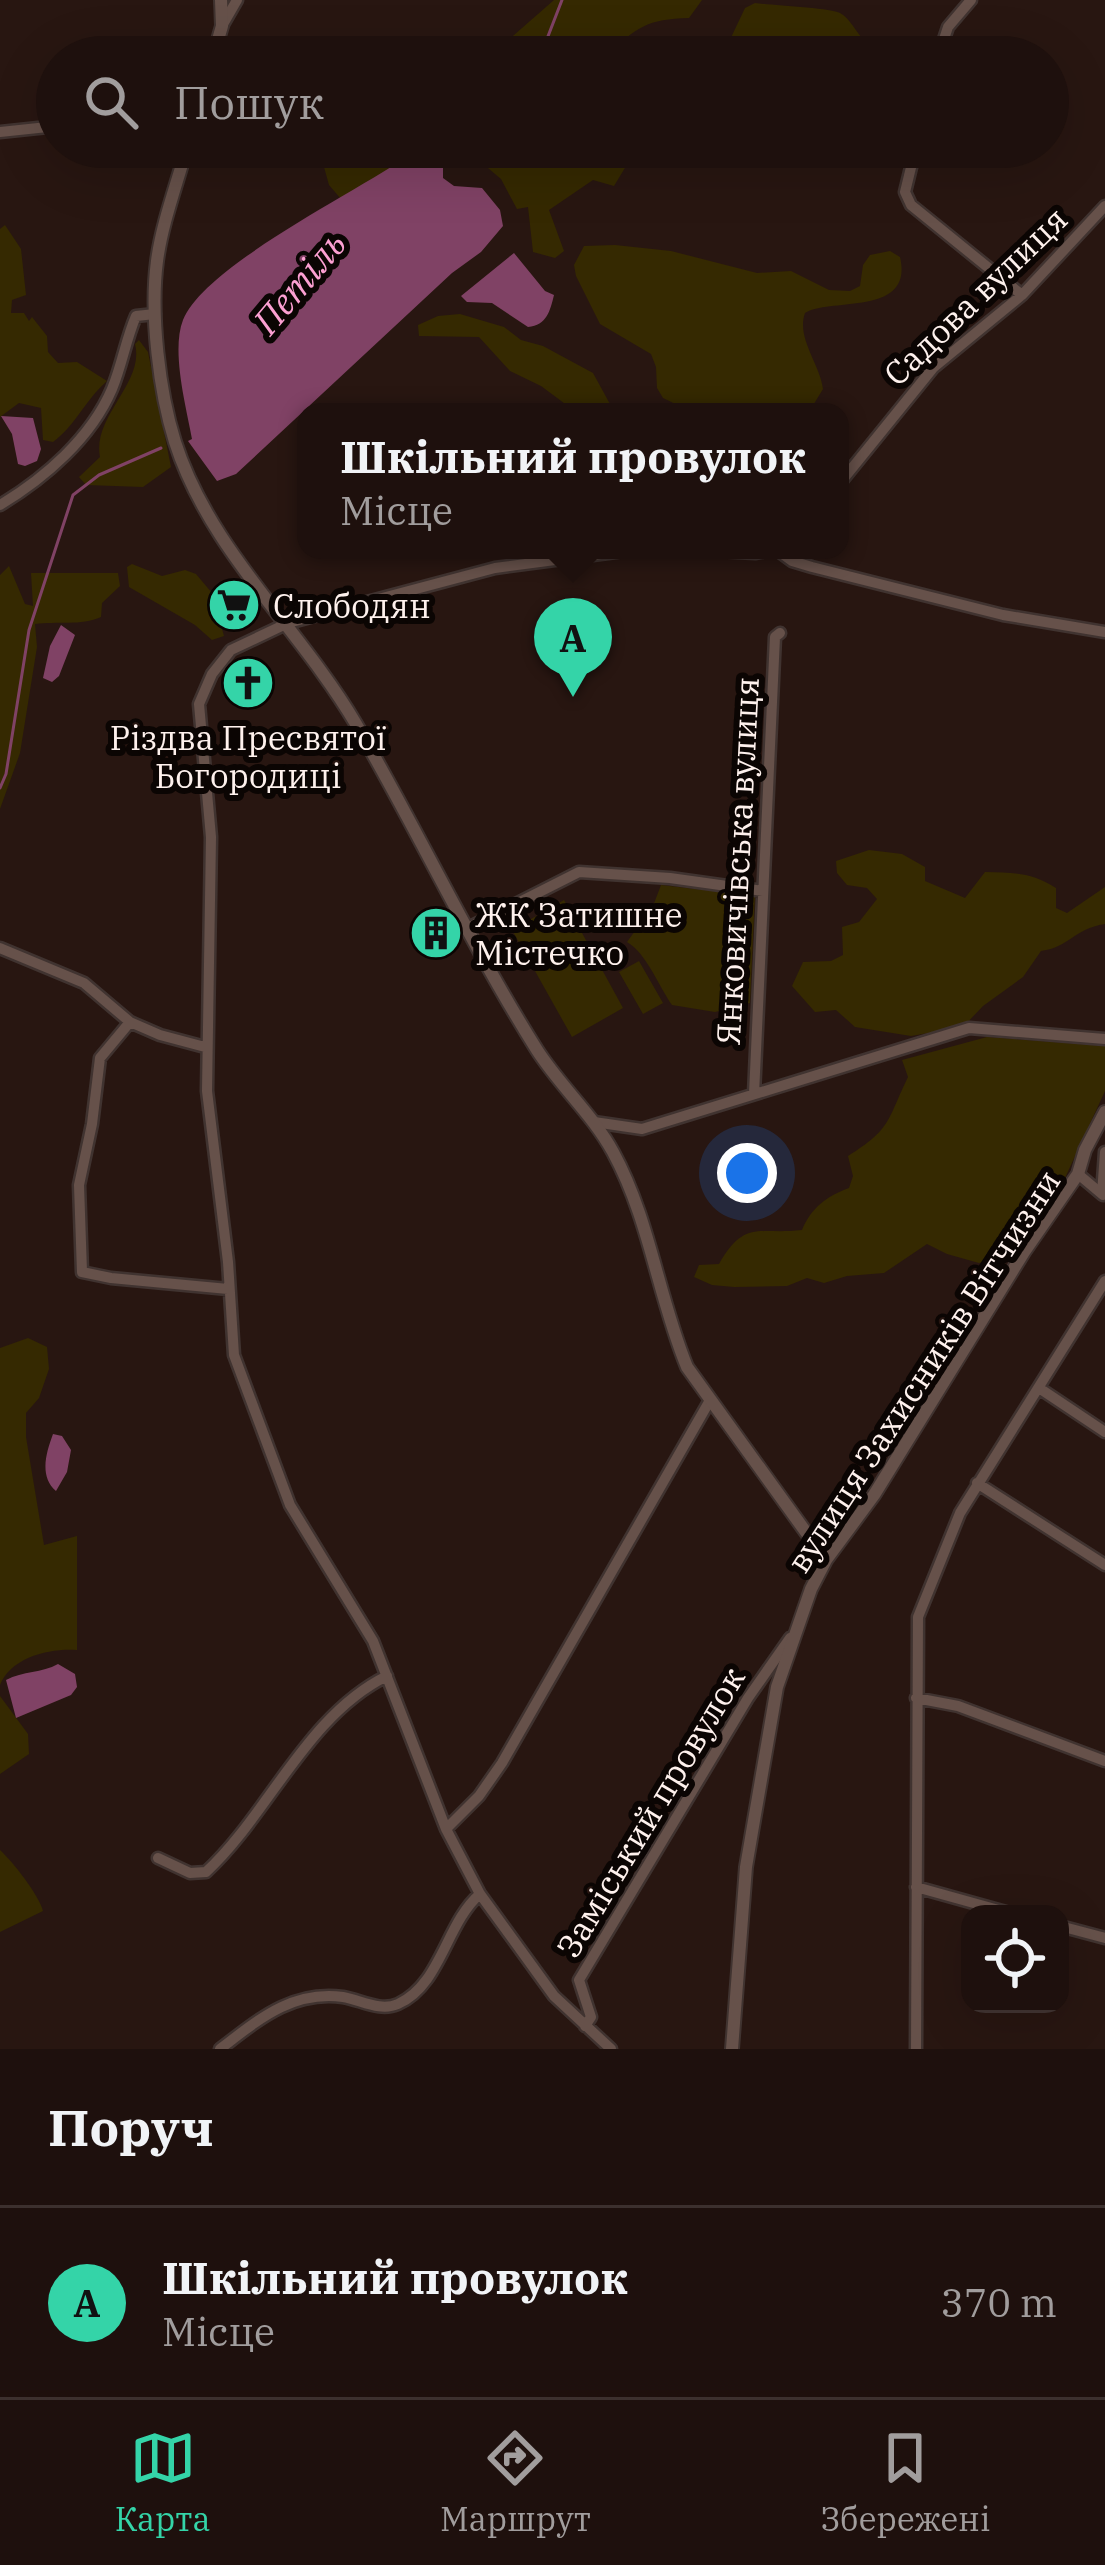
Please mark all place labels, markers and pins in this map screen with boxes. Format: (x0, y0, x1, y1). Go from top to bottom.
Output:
supermarket icon: Слободян (206, 577, 262, 633)
place label: Слободян (273, 584, 431, 627)
pin: A (534, 598, 612, 697)
church icon: Різдва Пресвятої Богородиці (220, 655, 276, 711)
place label: Різдва Пресвятої Богородиці (110, 716, 387, 797)
place label: ЖК Затишне Містечко (475, 893, 683, 974)
building icon: ЖК Затишне Містечко (408, 905, 464, 961)

